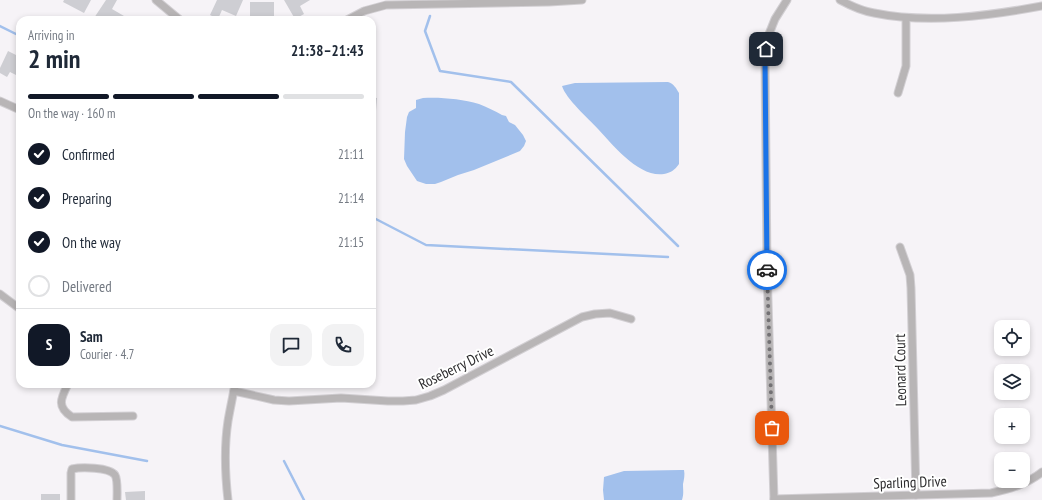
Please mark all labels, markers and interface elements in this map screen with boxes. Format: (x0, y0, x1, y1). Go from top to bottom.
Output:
text: Arriving in (28, 27, 75, 44)
pin (749, 32, 783, 66)
icon: home (755, 38, 777, 60)
text: 21:38–21:43 (291, 41, 364, 60)
text: 2 min (28, 42, 81, 75)
text: On the way · 160 m (28, 105, 115, 122)
icon: check (28, 143, 50, 165)
text: Confirmed (62, 145, 115, 164)
text: 21:11 (338, 146, 364, 163)
icon: check (28, 187, 50, 209)
text: Preparing (62, 189, 112, 208)
text: 21:14 (338, 190, 364, 207)
icon: check (28, 231, 50, 253)
text: On the way (62, 233, 121, 252)
text: 21:15 (338, 234, 364, 251)
courier (747, 250, 787, 290)
icon: car (756, 259, 778, 281)
text: Delivered (62, 277, 112, 296)
map controls (994, 320, 1030, 488)
button: locate (994, 320, 1030, 356)
button: chat (270, 324, 312, 366)
button: phone (322, 324, 364, 366)
text: Sam (80, 327, 103, 346)
street label: Leonard Court (890, 334, 910, 406)
text: S (46, 335, 52, 354)
street label: Roseberry Drive (415, 341, 497, 393)
text: Courier · 4.7 (80, 346, 134, 363)
button: layers (994, 364, 1030, 400)
button: + (994, 408, 1030, 444)
pin (755, 411, 789, 445)
icon: bag (761, 417, 783, 439)
button: − (994, 452, 1030, 488)
street label: Sparling Drive (873, 471, 947, 493)

